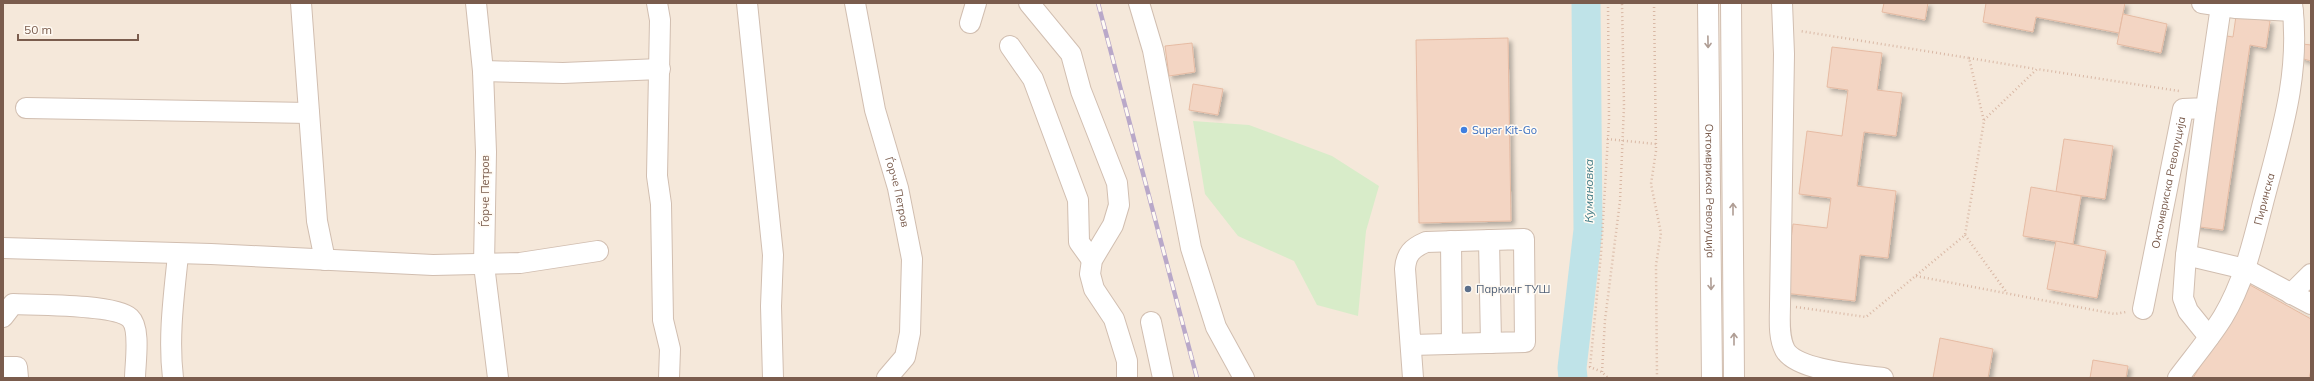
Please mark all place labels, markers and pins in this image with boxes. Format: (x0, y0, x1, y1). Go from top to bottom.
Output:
place label: Super Kit-Go (1472, 123, 1537, 137)
marker: Super Kit-Go (1459, 125, 1469, 135)
place label: Паркинг ТУШ (1476, 282, 1550, 296)
marker: Паркинг ТУШ (1463, 284, 1473, 294)

